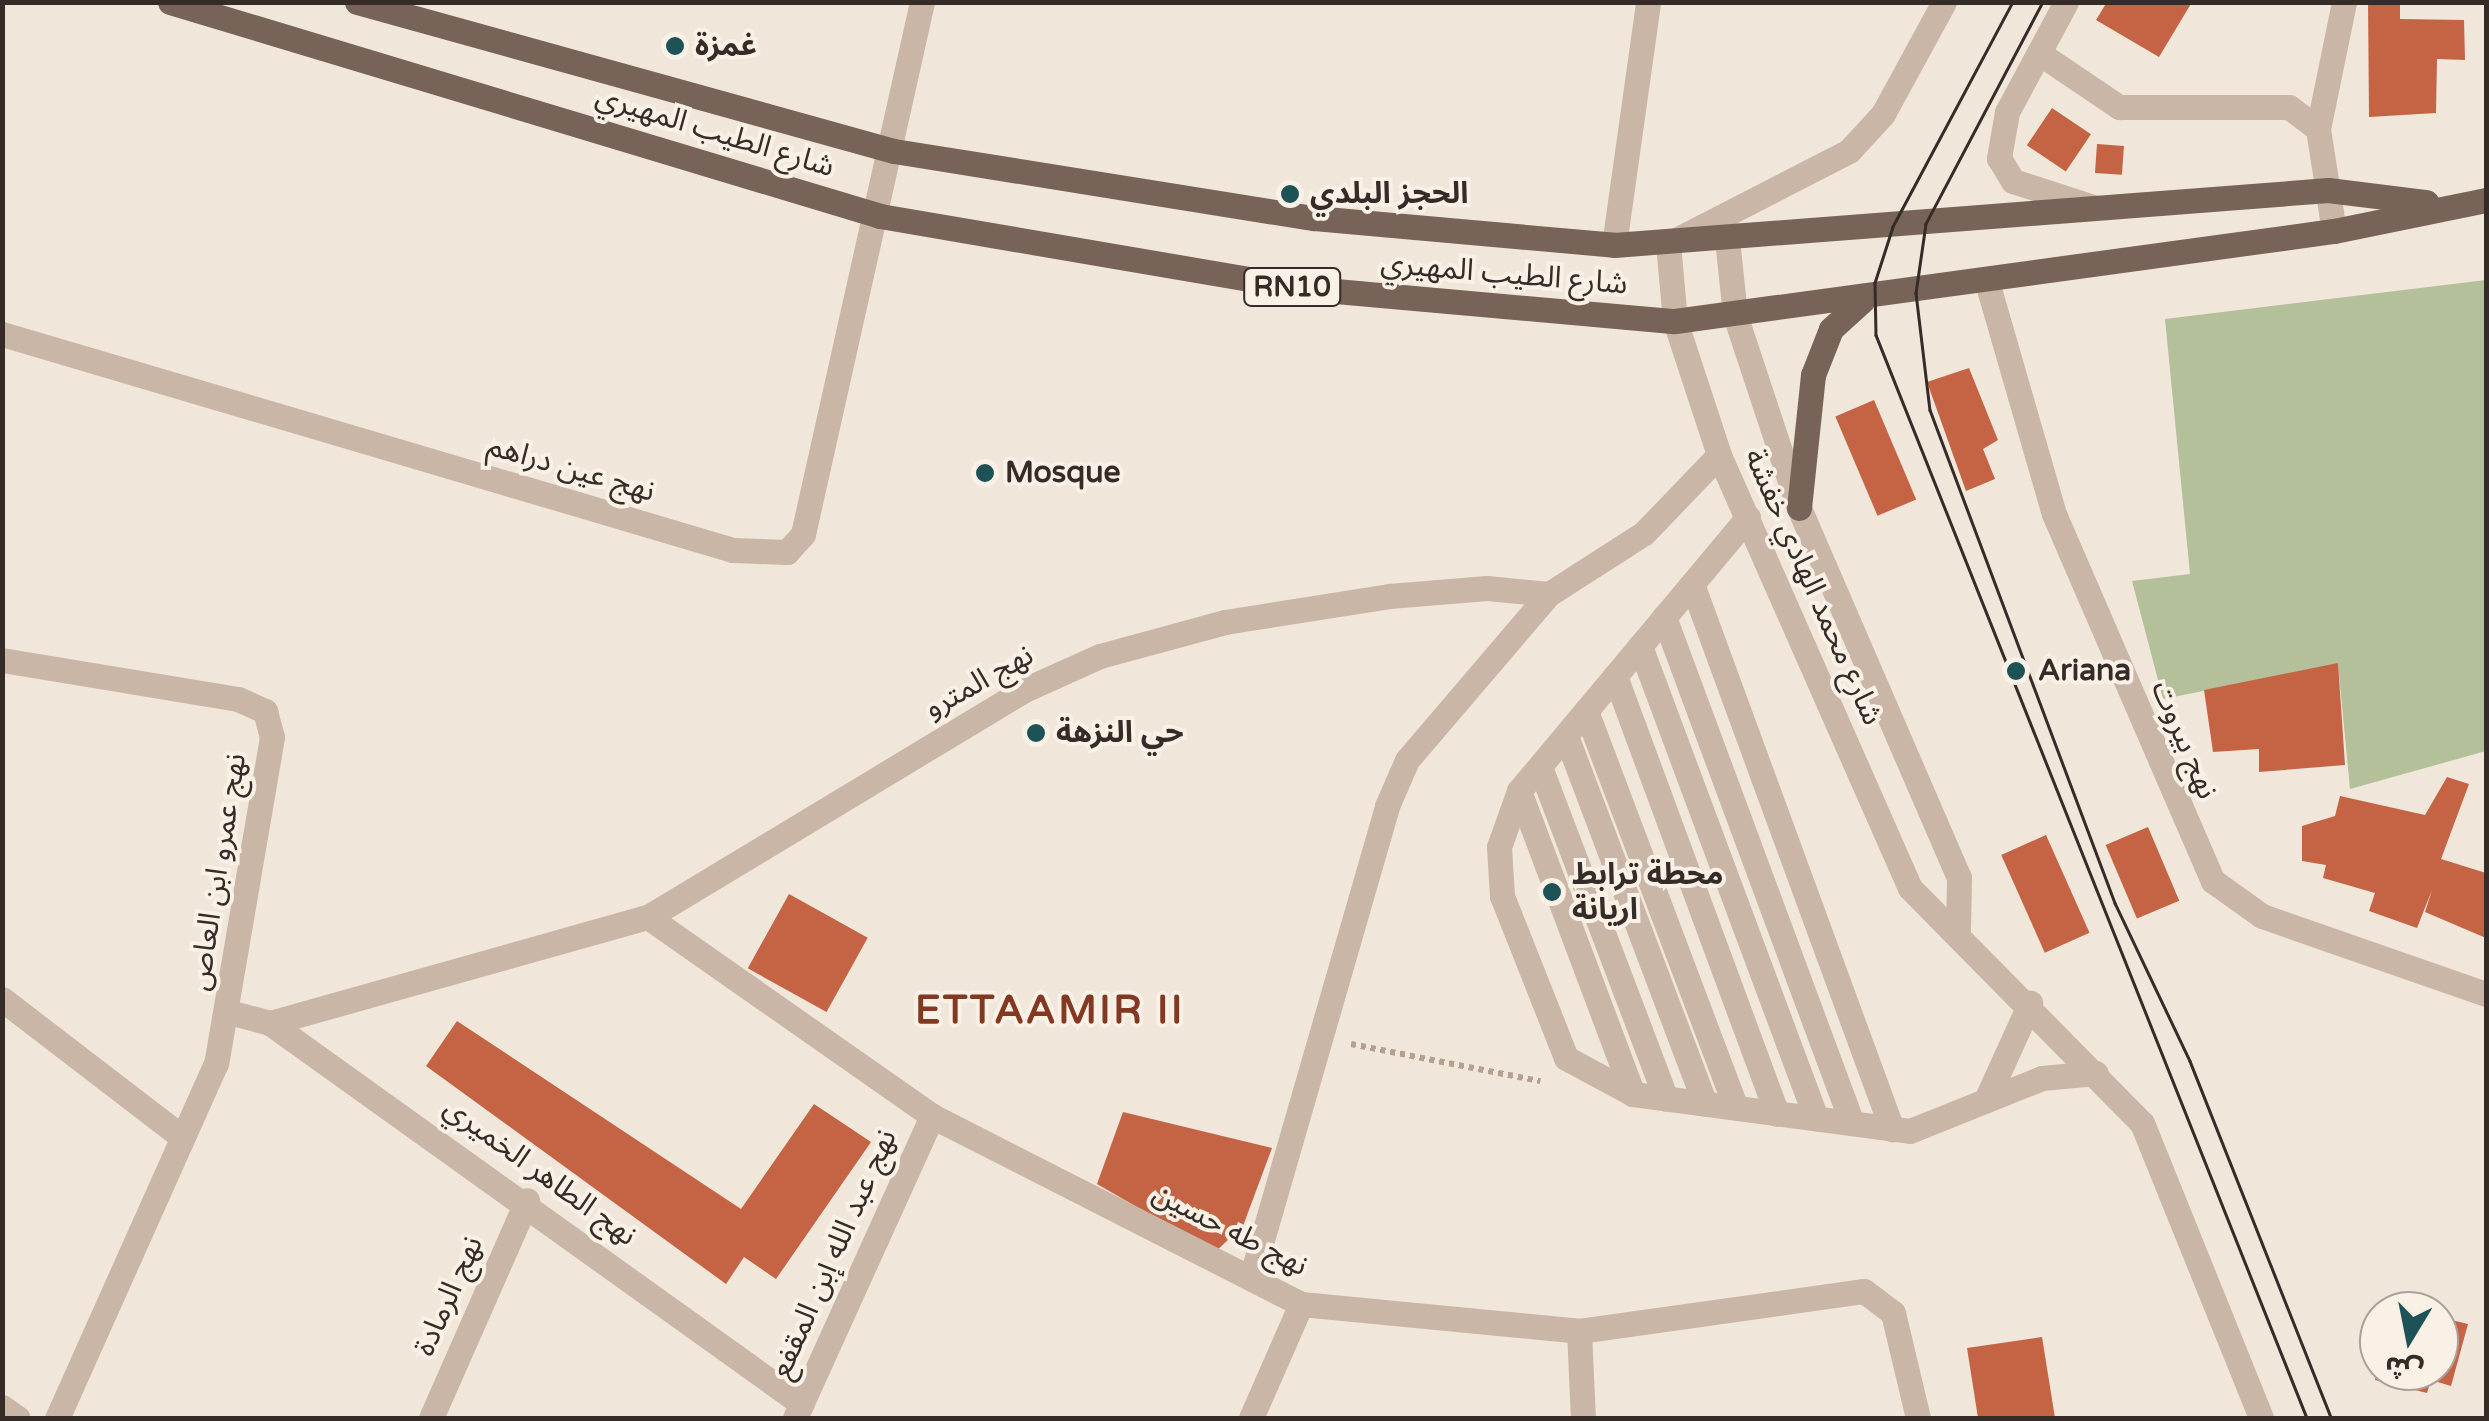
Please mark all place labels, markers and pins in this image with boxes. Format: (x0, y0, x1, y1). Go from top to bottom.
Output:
place label: غمزة (695, 28, 757, 64)
marker: غمزة (664, 35, 686, 57)
place label: الحجز البلدي (1310, 176, 1468, 212)
marker: الحجز البلدي (1279, 183, 1301, 205)
place label: Mosque (1005, 455, 1120, 491)
marker: Mosque (974, 462, 996, 484)
place label: Ariana (2038, 653, 2131, 689)
marker: Ariana (2003, 658, 2029, 684)
place label: حي النزهة (1056, 715, 1183, 751)
marker: حي النزهة (1025, 722, 1047, 744)
place label: محطة ترابط اريانة (1572, 857, 1723, 928)
marker: محطة ترابط اريانة (1541, 881, 1563, 903)

